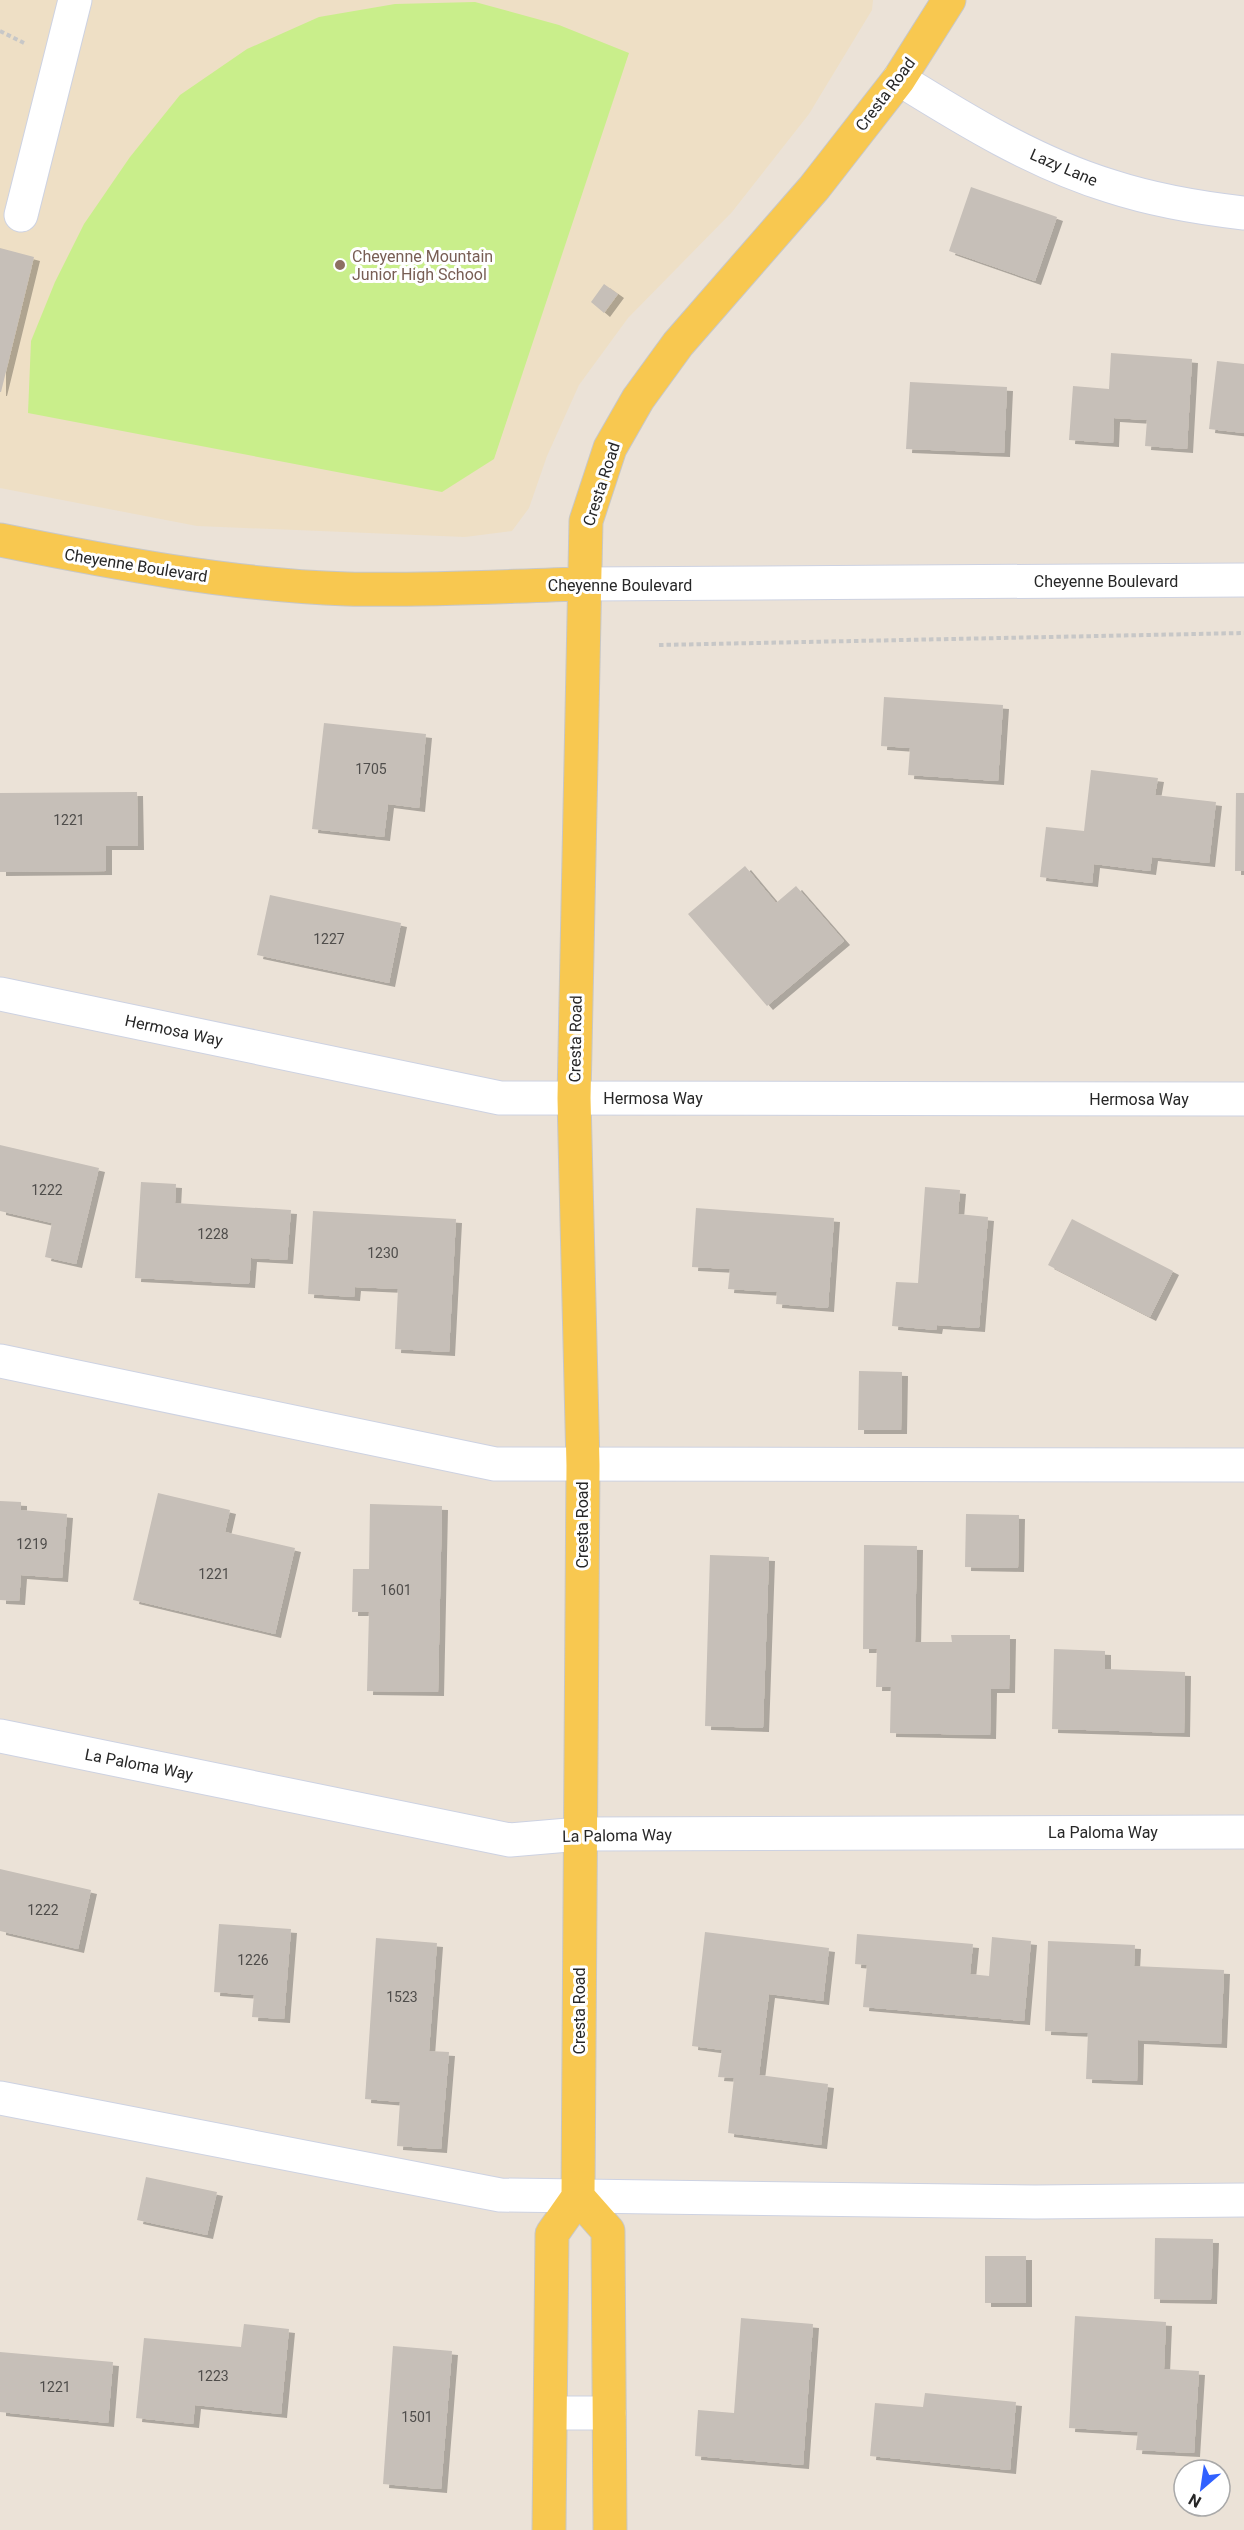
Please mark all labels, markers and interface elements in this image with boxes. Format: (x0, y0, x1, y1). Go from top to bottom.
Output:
street label: Cresta Road (852, 54, 919, 135)
street label: Lazy Lane (1027, 145, 1100, 190)
place label: Cheyenne Mountain Junior High School (352, 247, 493, 284)
marker: Cheyenne Mountain Junior High School (333, 258, 347, 272)
street label: Cresta Road (579, 440, 624, 528)
street label: Cheyenne Boulevard (63, 545, 209, 586)
street label: Cheyenne Boulevard (1034, 572, 1178, 591)
street label: Cheyenne Boulevard (548, 576, 692, 595)
house number: 1705 (355, 761, 387, 777)
house number: 1221 (53, 812, 85, 828)
house number: 1227 (313, 931, 345, 947)
street label: Cresta Road (565, 995, 586, 1083)
street label: Hermosa Way (123, 1011, 225, 1050)
street label: Hermosa Way (603, 1089, 703, 1108)
street label: Hermosa Way (1089, 1090, 1189, 1109)
house number: 1222 (31, 1182, 63, 1198)
house number: 1228 (197, 1226, 229, 1242)
house number: 1230 (367, 1245, 399, 1261)
street label: Cresta Road (573, 1481, 592, 1569)
house number: 1219 (16, 1536, 48, 1552)
house number: 1221 (198, 1566, 230, 1582)
house number: 1601 (380, 1582, 412, 1598)
street label: La Paloma Way (83, 1745, 195, 1784)
street label: La Paloma Way (1048, 1823, 1158, 1842)
street label: La Paloma Way (562, 1825, 673, 1846)
house number: 1222 (27, 1902, 59, 1918)
house number: 1226 (237, 1952, 269, 1968)
street label: Cresta Road (570, 1967, 589, 2055)
house number: 1523 (386, 1989, 418, 2005)
house number: 1223 (197, 2368, 229, 2384)
house number: 1221 (39, 2379, 71, 2395)
house number: 1501 (401, 2409, 433, 2425)
north arrow (1172, 2458, 1232, 2518)
text: N (1185, 2490, 1205, 2512)

